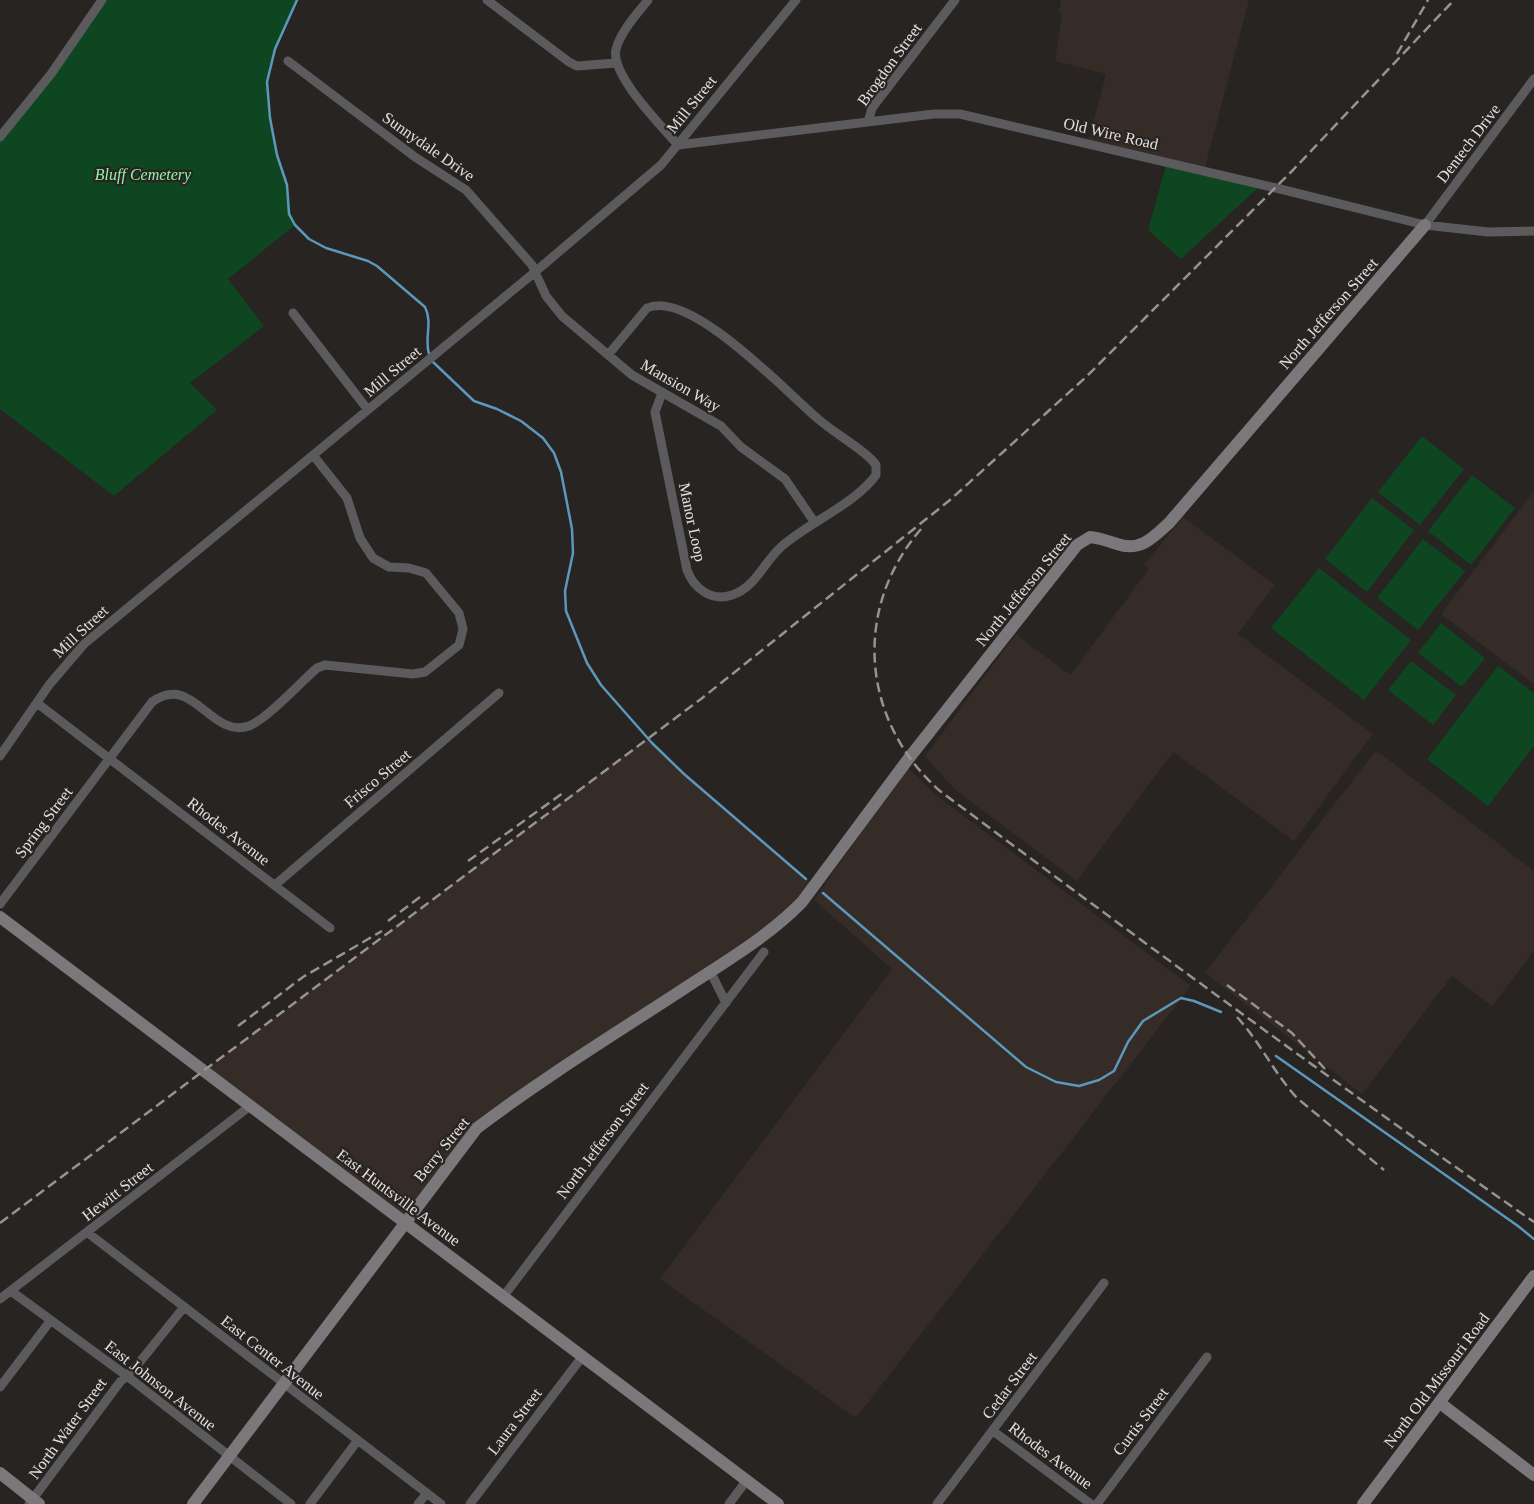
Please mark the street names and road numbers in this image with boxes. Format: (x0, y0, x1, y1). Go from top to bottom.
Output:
street label: Brogdon Street (854, 19, 926, 109)
street label: Mill Street (663, 72, 720, 136)
street label: Dentech Drive (1433, 101, 1503, 186)
street label: Sunnydale Drive (379, 108, 478, 185)
street label: Old Wire Road (1062, 114, 1160, 153)
street label: North Jefferson Street (1276, 254, 1381, 372)
street label: Mill Street (360, 342, 425, 400)
street label: Mansion Way (638, 356, 723, 416)
street label: Manor Loop (675, 481, 709, 563)
street label: North Jefferson Street (972, 529, 1075, 649)
street label: Mill Street (49, 601, 112, 661)
street label: Frisco Street (341, 745, 414, 811)
street label: Spring Street (11, 783, 77, 862)
street label: Rhodes Avenue (184, 794, 273, 869)
street label: North Jefferson Street (553, 1078, 652, 1202)
street label: Berry Street (410, 1113, 474, 1186)
street label: East Huntsville Avenue (334, 1146, 464, 1249)
street label: Hewitt Street (79, 1158, 156, 1224)
street label: North Old Missouri Road (1380, 1310, 1493, 1451)
street label: East Center Avenue (218, 1312, 328, 1403)
street label: East Johnson Avenue (102, 1337, 219, 1434)
street label: Cedar Street (979, 1348, 1040, 1422)
street label: North Water Street (25, 1374, 110, 1482)
street label: Laura Street (484, 1384, 545, 1458)
street label: Curtis Street (1109, 1384, 1172, 1459)
street label: Rhodes Avenue (1006, 1419, 1096, 1492)

